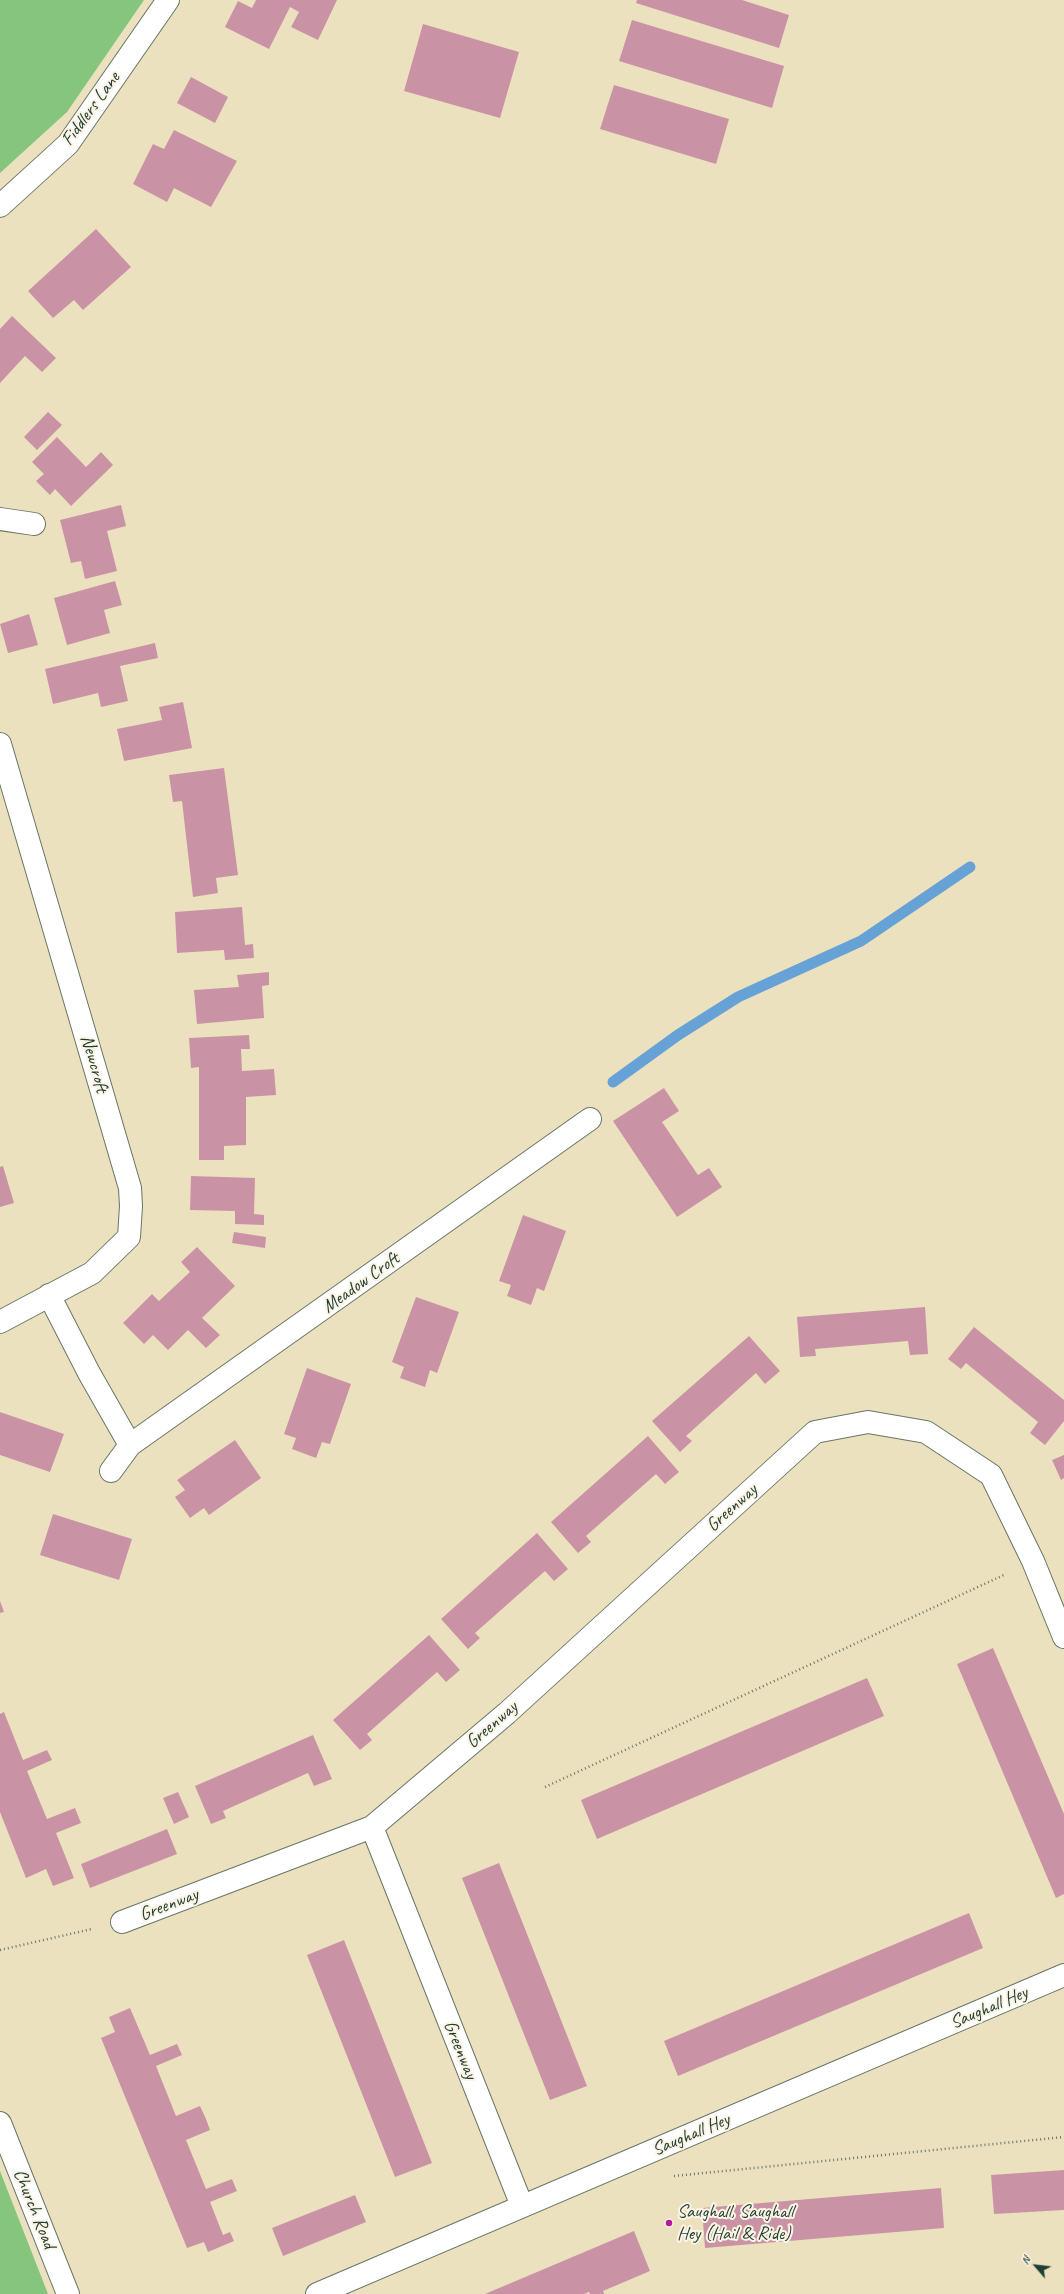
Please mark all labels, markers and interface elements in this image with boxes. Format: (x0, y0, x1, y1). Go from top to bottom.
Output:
street label: Fiddlers Lane (57, 68, 125, 150)
street label: Newcroft (75, 1033, 113, 1095)
street label: Meadow Croft (318, 1247, 404, 1319)
street label: Greenway (702, 1479, 762, 1537)
street label: Greenway (461, 1696, 523, 1754)
street label: Greenway (136, 1883, 202, 1927)
street label: Saughall Hey (947, 1982, 1031, 2034)
street label: Greenway (438, 2017, 482, 2083)
street label: Saughall Hey (649, 2109, 733, 2161)
street label: Church Road (8, 2166, 60, 2252)
place label: Saughall, Saughall Hey (Hail & Ride) (677, 2201, 793, 2245)
marker: Saughall, Saughall Hey (Hail & Ride) (664, 2218, 674, 2228)
north arrow (1016, 2246, 1056, 2286)
text: N (1018, 2254, 1033, 2267)

